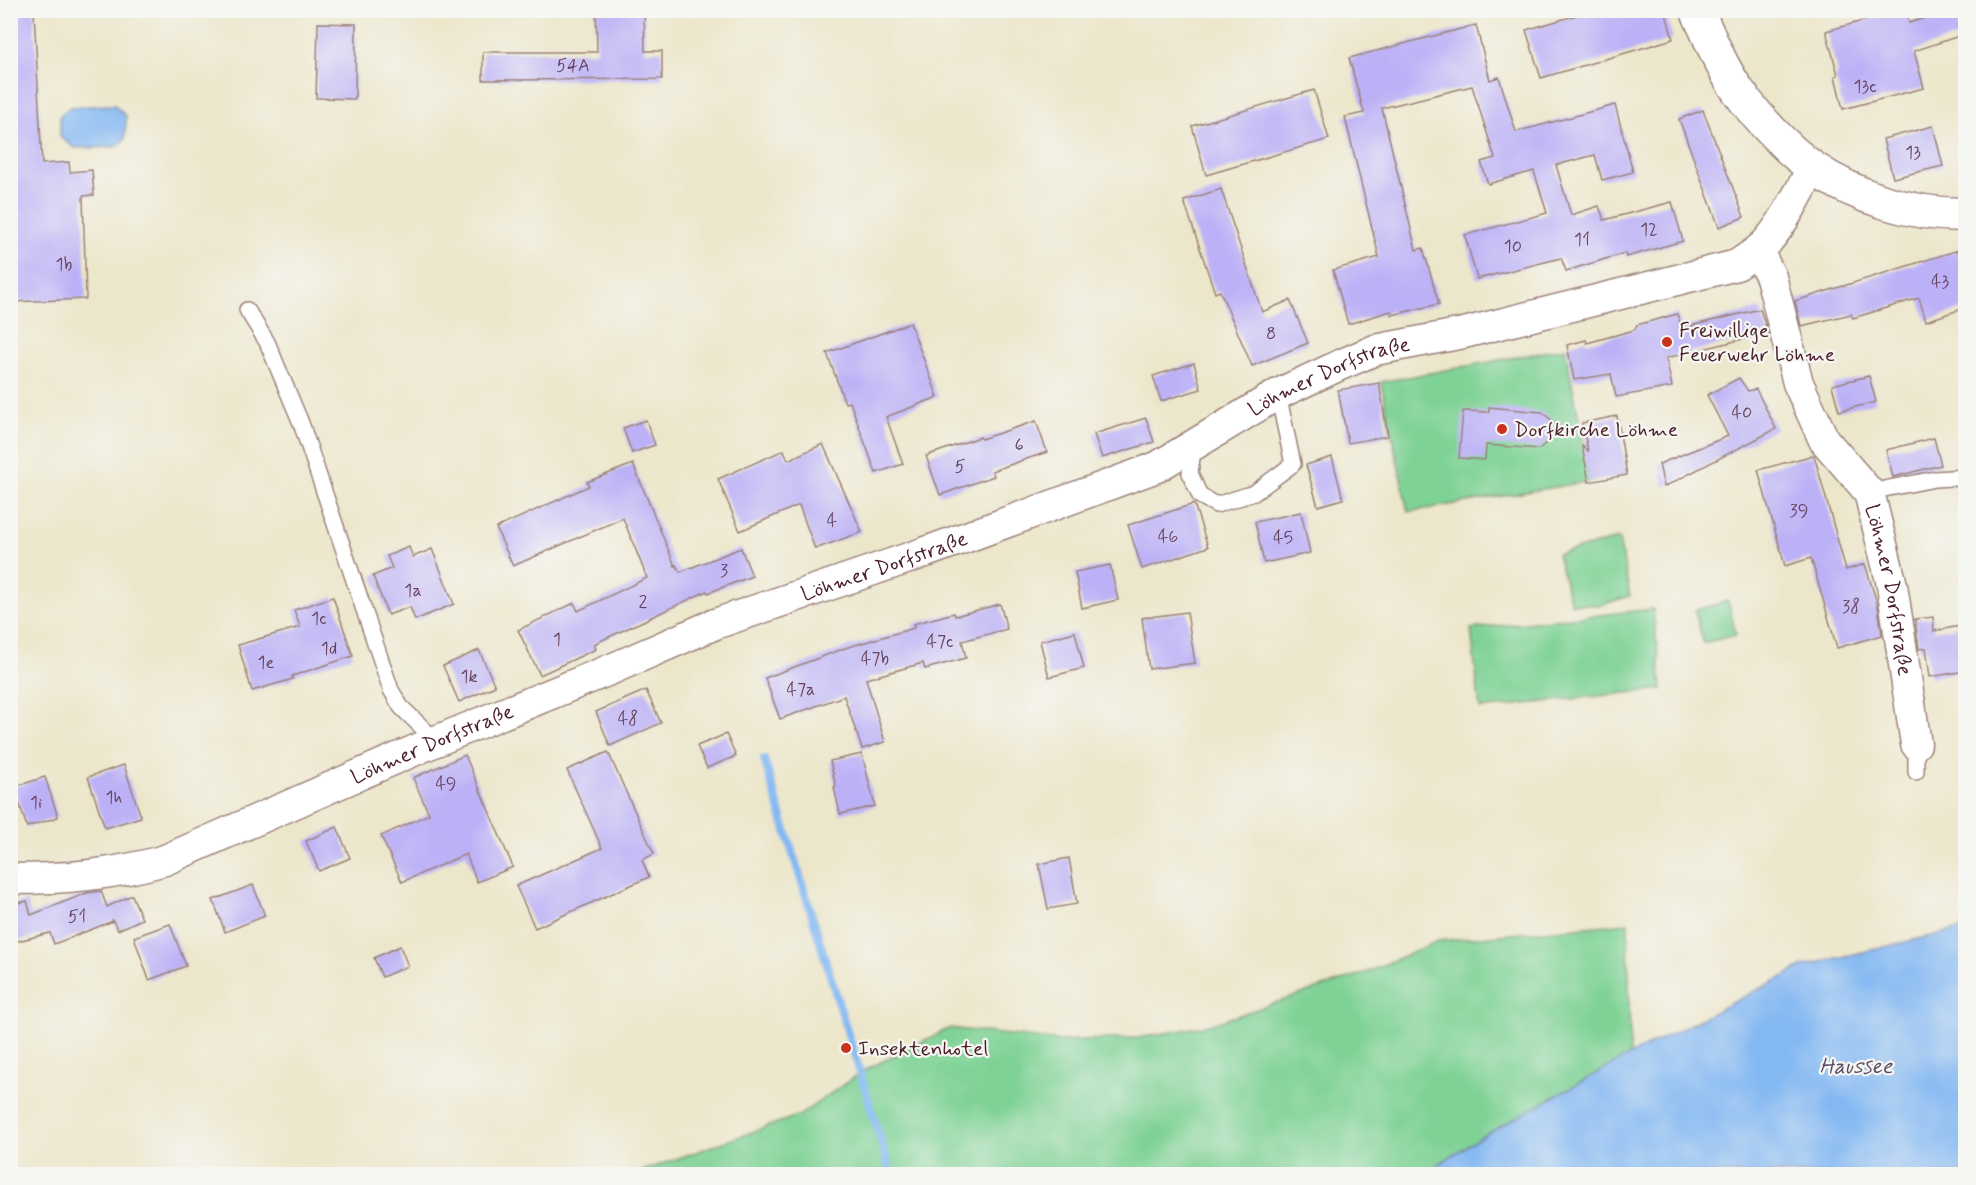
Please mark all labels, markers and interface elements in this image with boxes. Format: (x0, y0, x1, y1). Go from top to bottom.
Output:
house number: 54A (556, 54, 590, 78)
house number: 13c (1854, 75, 1877, 99)
house number: 13 (1905, 141, 1921, 165)
house number: 12 (1640, 218, 1658, 242)
house number: 11 (1574, 228, 1590, 252)
house number: 10 (1504, 235, 1522, 259)
house number: 1b (56, 253, 73, 277)
house number: 43 (1931, 270, 1949, 294)
place label: Freiwillige Feuerwehr Löhme (1679, 317, 1835, 369)
house number: 8 (1266, 322, 1276, 346)
street label: Löhmer Dorfstraße (1243, 331, 1412, 424)
marker: Freiwillige Feuerwehr Löhme (1660, 335, 1674, 349)
house number: 40 (1732, 401, 1752, 425)
place label: Dorfkirche Löhme (1514, 416, 1678, 444)
marker: Dorfkirche Löhme (1495, 422, 1509, 436)
house number: 6 (1014, 433, 1024, 457)
house number: 5 (955, 455, 966, 479)
house number: 39 (1790, 499, 1808, 523)
street label: Löhmer Dorfstraße (1858, 502, 1918, 678)
house number: 4 (827, 509, 837, 533)
street label: Löhmer Dorfstraße (798, 525, 971, 609)
house number: 46 (1158, 525, 1178, 549)
house number: 45 (1273, 526, 1293, 550)
house number: 3 (720, 559, 728, 583)
house number: 1a (404, 579, 422, 603)
house number: 2 (639, 590, 648, 614)
house number: 38 (1842, 595, 1860, 619)
house number: 1c (311, 607, 327, 631)
house number: 1 (553, 628, 561, 652)
house number: 47c (927, 630, 953, 654)
house number: 1d (321, 637, 337, 661)
house number: 47b (861, 647, 889, 671)
house number: 1e (258, 651, 275, 675)
house number: 1k (460, 665, 478, 689)
house number: 47a (787, 678, 815, 702)
street label: Löhmer Dorfstraße (347, 698, 518, 792)
house number: 48 (618, 707, 638, 731)
house number: 49 (435, 772, 457, 796)
house number: 1h (106, 786, 123, 810)
house number: 1i (30, 791, 42, 815)
house number: 51 (68, 905, 86, 929)
place label: Insektenhotel (858, 1035, 988, 1063)
marker: Insektenhotel (839, 1041, 853, 1055)
water label: Haussee (1819, 1053, 1894, 1081)

